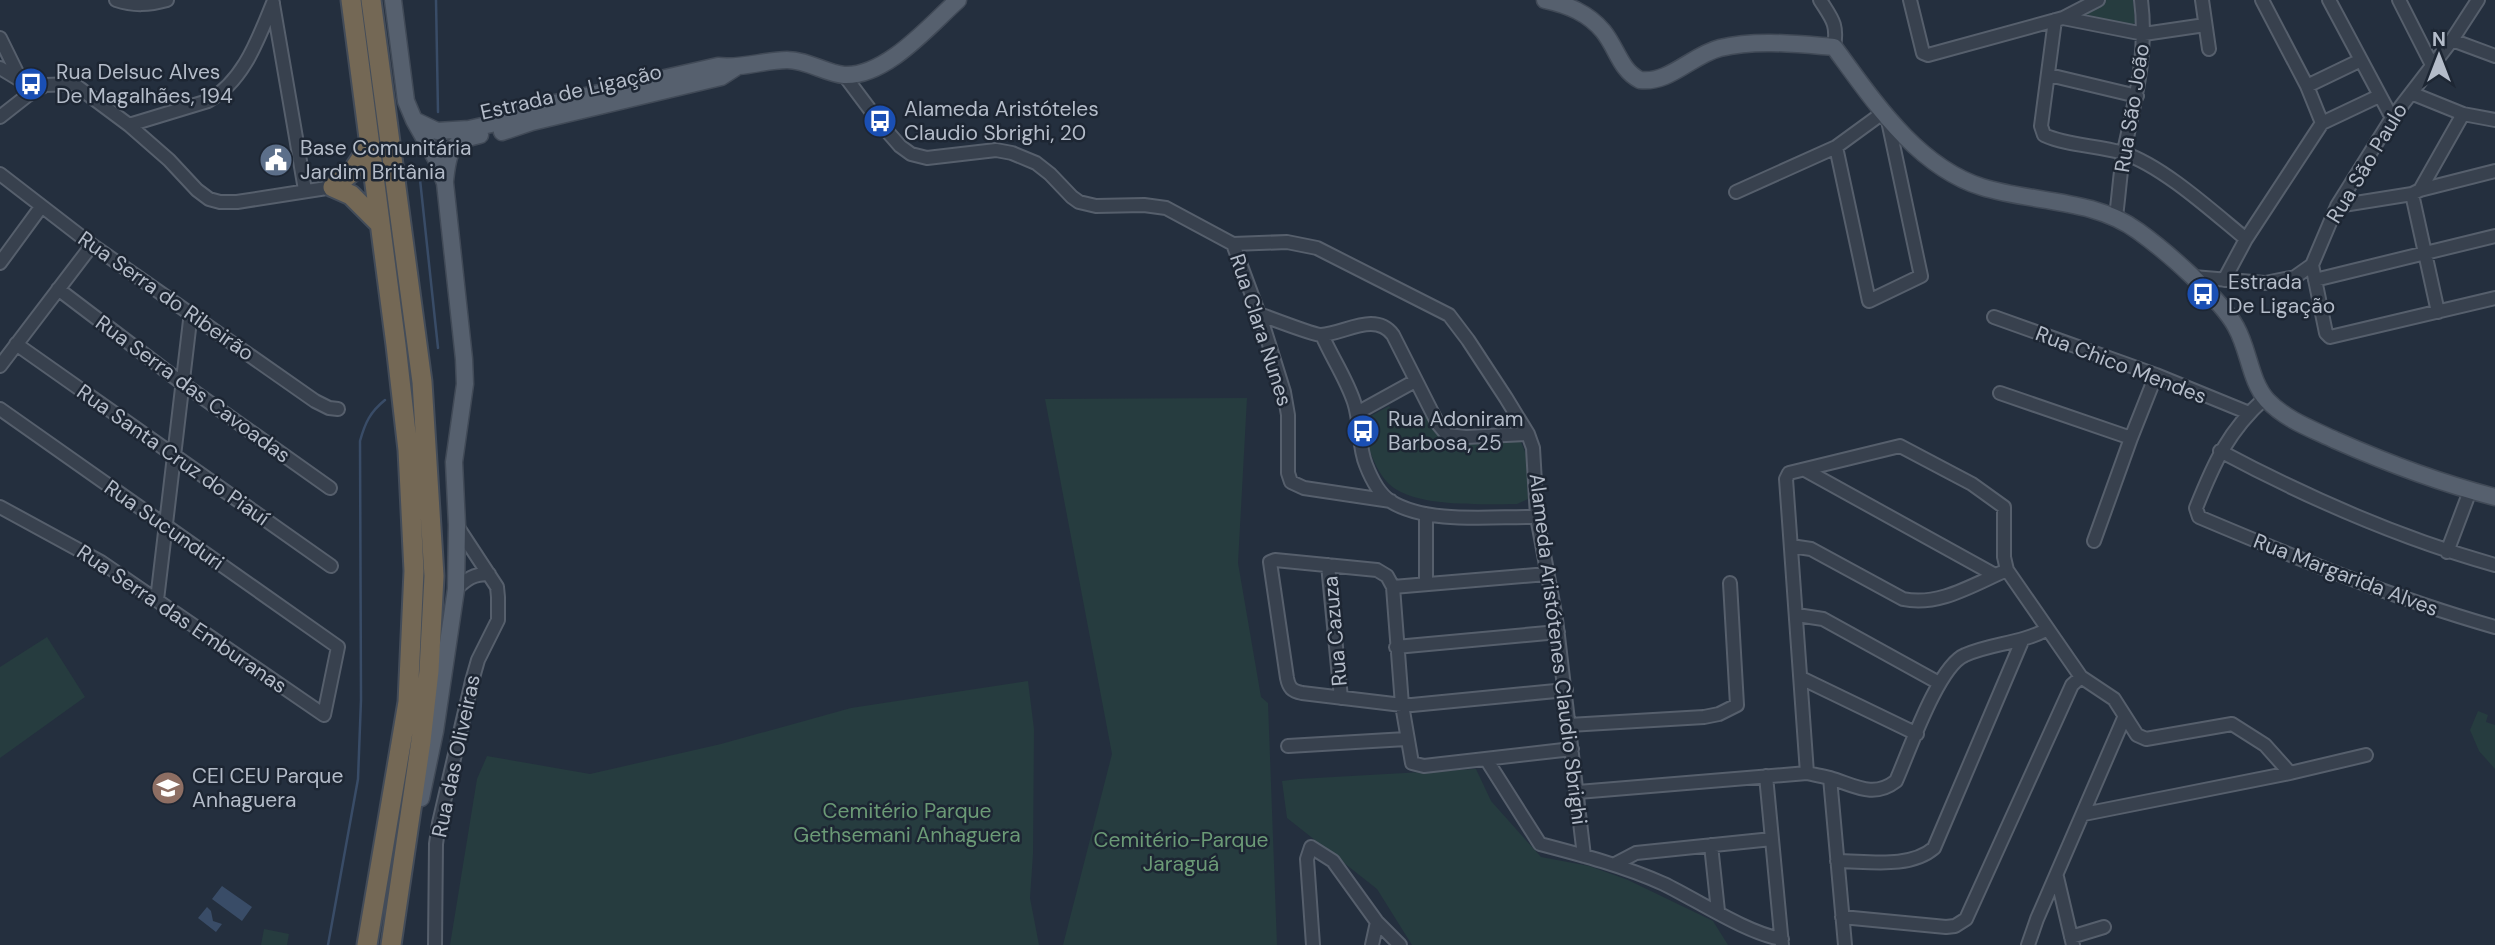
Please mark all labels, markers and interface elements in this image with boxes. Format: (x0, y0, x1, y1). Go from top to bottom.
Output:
north arrow (2404, 21, 2474, 91)
text: N (2432, 27, 2446, 52)
street label: Rua São João (2108, 42, 2156, 174)
place label: Rua Delsuc Alves De Magalhães, 194 (56, 58, 233, 110)
street label: Estrada de Ligação (478, 58, 664, 126)
bus stop icon: Rua Delsuc Alves De Magalhães, 194 (12, 65, 50, 103)
place label: Alameda Aristóteles Claudio Sbrighi, 20 (904, 95, 1099, 147)
street label: Rua São Paulo (2320, 98, 2414, 228)
bus stop icon: Alameda Aristóteles Claudio Sbrighi, 20 (861, 102, 899, 140)
place label: Base Comunitária Jardim Britânia (300, 134, 471, 186)
public building icon: Base Comunitária Jardim Britânia (257, 141, 295, 179)
street label: Rua Serra do Ribeirão (73, 225, 259, 367)
street label: Rua Clara Nunes (1223, 250, 1299, 410)
place label: Estrada De Ligação (2228, 268, 2335, 320)
bus stop icon: Estrada De Ligação (2184, 275, 2222, 313)
street label: Rua Serra das Cavoadas (90, 309, 296, 469)
street label: Rua Chico Mendes (2031, 319, 2211, 411)
street label: Rua Santa Cruz do Piauí (71, 378, 275, 532)
place label: Rua Adoniram Barbosa, 25 (1388, 405, 1524, 457)
bus stop icon: Rua Adoniram Barbosa, 25 (1344, 412, 1382, 450)
street label: Alameda Aristótenes Claudio Sbrighi (1523, 472, 1593, 826)
street label: Rua Sucunduri (99, 473, 229, 577)
street label: Rua Margarida Alves (2250, 527, 2442, 623)
street label: Rua Serra das Emburanas (71, 538, 293, 700)
street label: Rua Cazuza (1316, 575, 1354, 687)
street label: Rua das Oliveiras (425, 672, 487, 840)
place label: CEI CEU Parque Anhaguera (192, 762, 343, 814)
school or university icon: CEI CEU Parque Anhaguera (149, 769, 187, 807)
park label: Cemitério Parque Gethsemani Anhaguera (793, 797, 1021, 849)
park label: Cemitério-Parque Jaraguá (1094, 826, 1268, 878)

